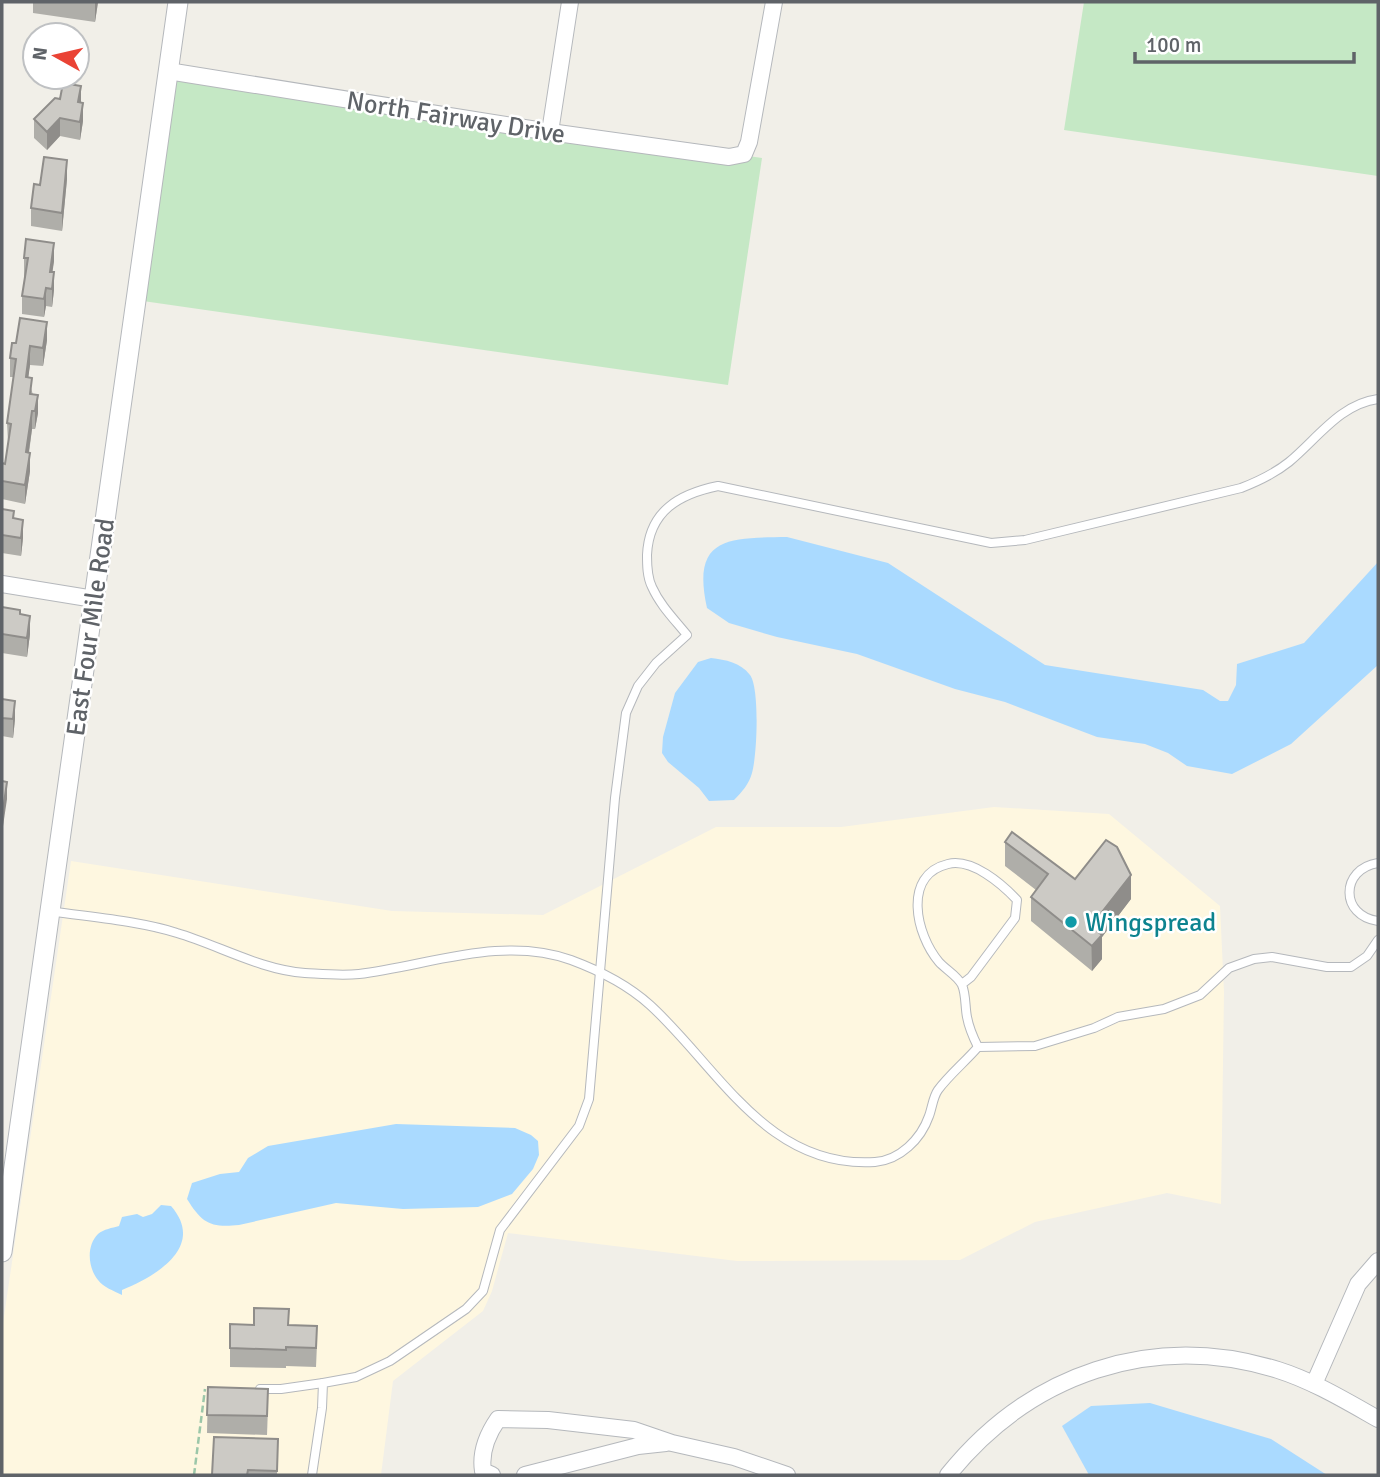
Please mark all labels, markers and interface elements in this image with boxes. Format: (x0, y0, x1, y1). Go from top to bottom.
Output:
north arrow (21, 21, 91, 91)
scale bar (1135, 21, 1354, 65)
text: 100 m (1146, 32, 1201, 58)
text: N (27, 46, 53, 62)
street label: North Fairway Drive (344, 85, 567, 151)
street label: East Four Mile Road (60, 516, 122, 738)
place label: Wingspread (1085, 907, 1216, 939)
marker: Wingspread (1063, 914, 1079, 930)

